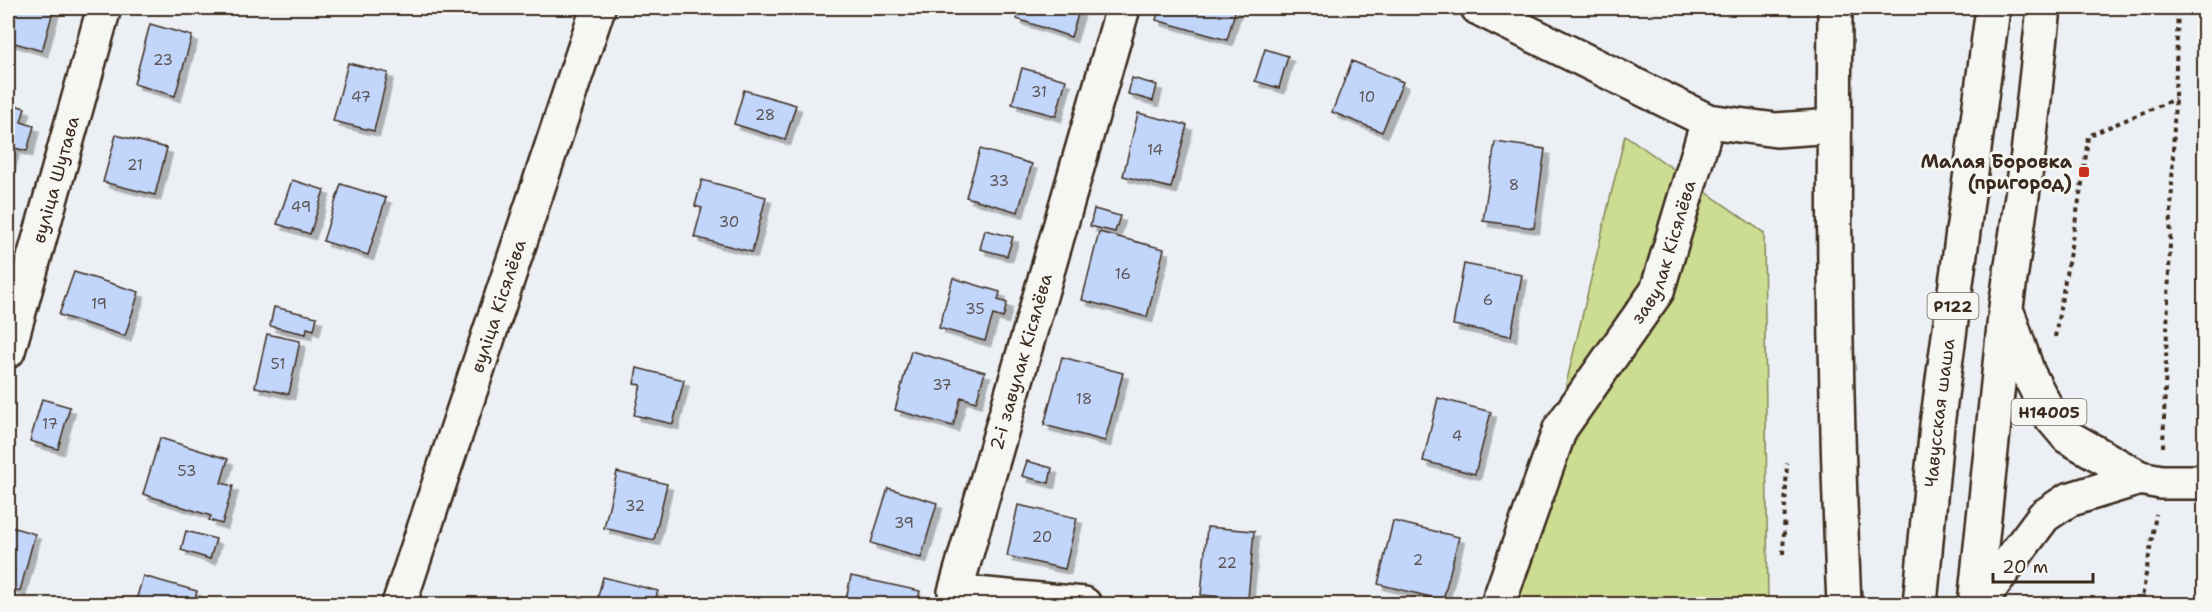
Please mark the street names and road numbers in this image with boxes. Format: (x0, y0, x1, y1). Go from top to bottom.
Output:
street label: вуліца Шутава (27, 113, 85, 246)
street label: завулак Кісялёва (1625, 177, 1702, 329)
street label: вуліца Кісялёва (465, 236, 532, 376)
street label: 2-і завулак Кісялёва (984, 271, 1058, 453)
road number: Р122 (1928, 293, 1978, 319)
street label: Чавусская шаша (1919, 337, 1960, 489)
road number: Н14005 (2012, 399, 2086, 425)

